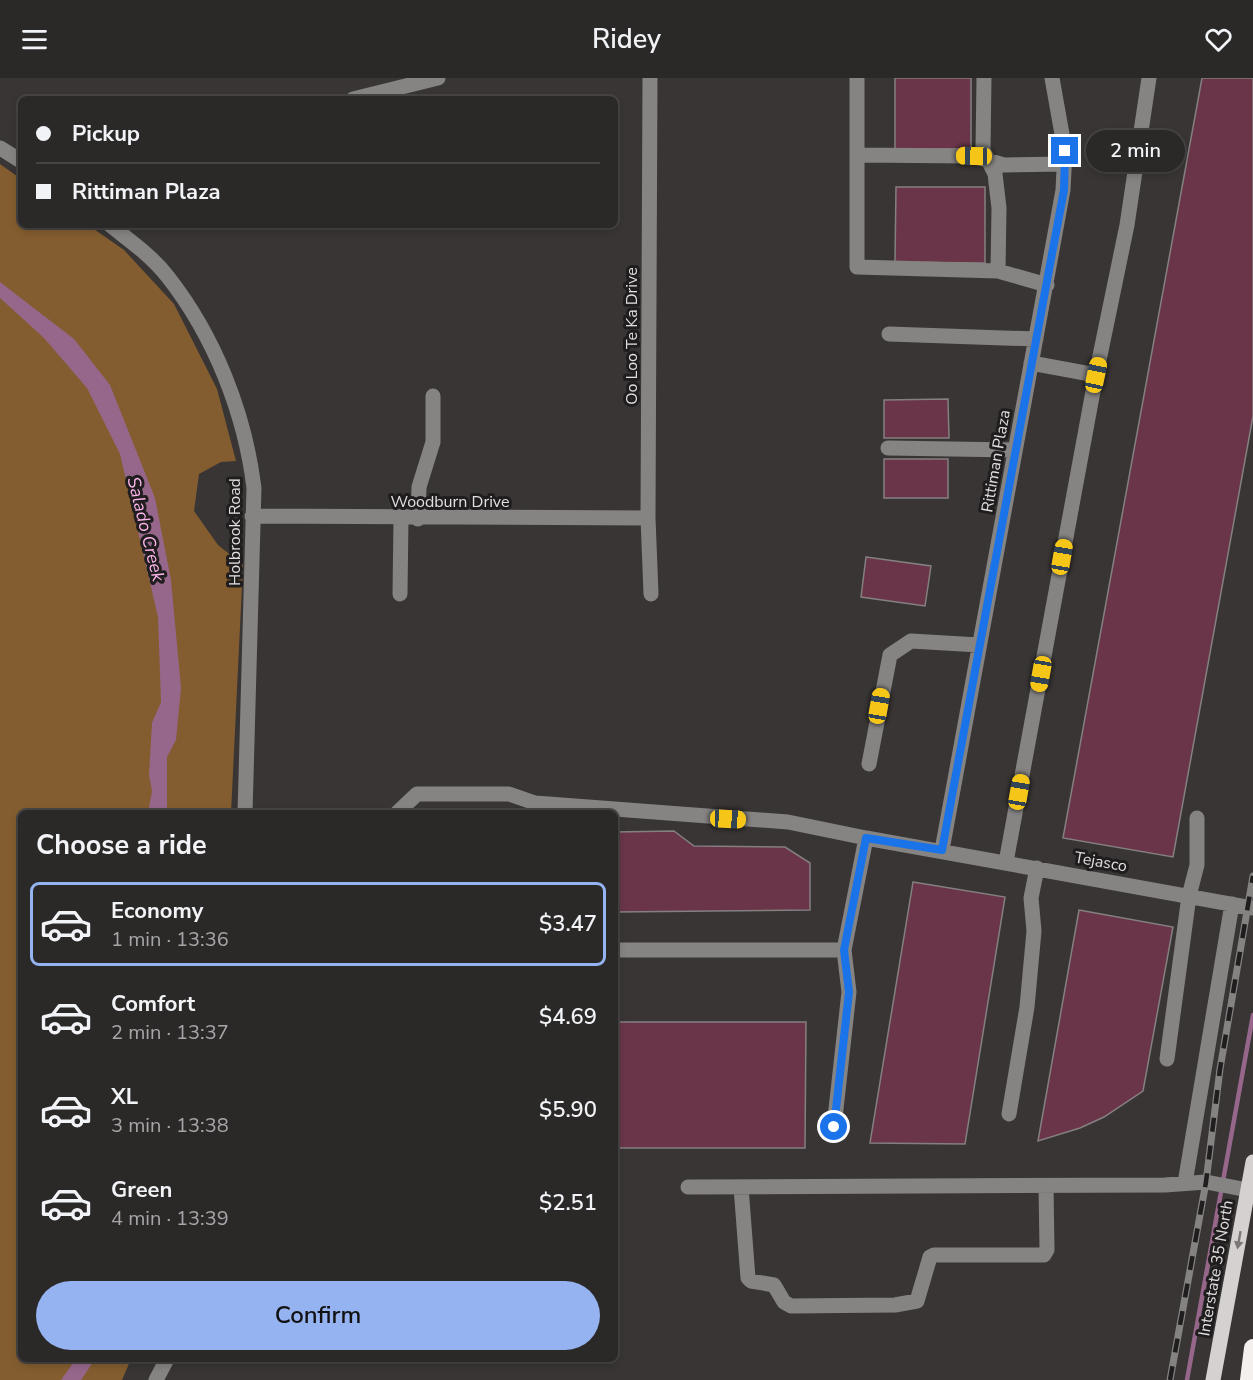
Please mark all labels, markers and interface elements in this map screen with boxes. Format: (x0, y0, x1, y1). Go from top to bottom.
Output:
text: Ridey (592, 21, 661, 58)
icon: menu (18, 23, 51, 56)
icon: heart (1202, 23, 1235, 56)
text: Pickup (72, 119, 140, 149)
callout: 2 min (1086, 130, 1185, 172)
route end (1051, 137, 1078, 164)
text: 2 min (1110, 137, 1161, 164)
car (956, 147, 992, 165)
text: Rittiman Plaza (72, 177, 220, 207)
street label: Oo Loo Te Ka Drive (621, 267, 643, 405)
car (1083, 356, 1109, 394)
street label: Rittiman Plaza (976, 408, 1016, 514)
water label: Salado Creek (121, 474, 171, 585)
street label: Holbrook Road (224, 478, 246, 586)
street label: Woodburn Drive (391, 491, 509, 513)
car (1050, 538, 1074, 576)
car (1029, 655, 1053, 693)
car (867, 687, 891, 725)
car (1007, 773, 1031, 811)
car (710, 809, 746, 829)
text: Choose a ride (36, 827, 207, 864)
street label: Tejasco (1073, 847, 1129, 877)
text: Economy (111, 896, 203, 926)
icon: car (39, 897, 93, 951)
text: $3.47 (539, 909, 597, 939)
text: 1 min · 13:36 (111, 926, 229, 953)
text: Comfort (111, 989, 195, 1019)
icon: car (39, 990, 93, 1044)
text: $4.69 (539, 1002, 597, 1032)
text: 2 min · 13:37 (111, 1019, 229, 1046)
text: XL (111, 1082, 138, 1112)
icon: car (39, 1083, 93, 1137)
text: $5.90 (539, 1095, 597, 1125)
text: 3 min · 13:38 (111, 1112, 229, 1139)
route start (820, 1113, 847, 1140)
text: Green (111, 1175, 172, 1205)
icon: car (39, 1176, 93, 1230)
text: $2.51 (539, 1188, 597, 1218)
street label: Interstate 35 North (1193, 1199, 1239, 1338)
text: 4 min · 13:39 (111, 1205, 229, 1232)
one-way arrow (1234, 1231, 1243, 1250)
button: Confirm (36, 1281, 600, 1350)

